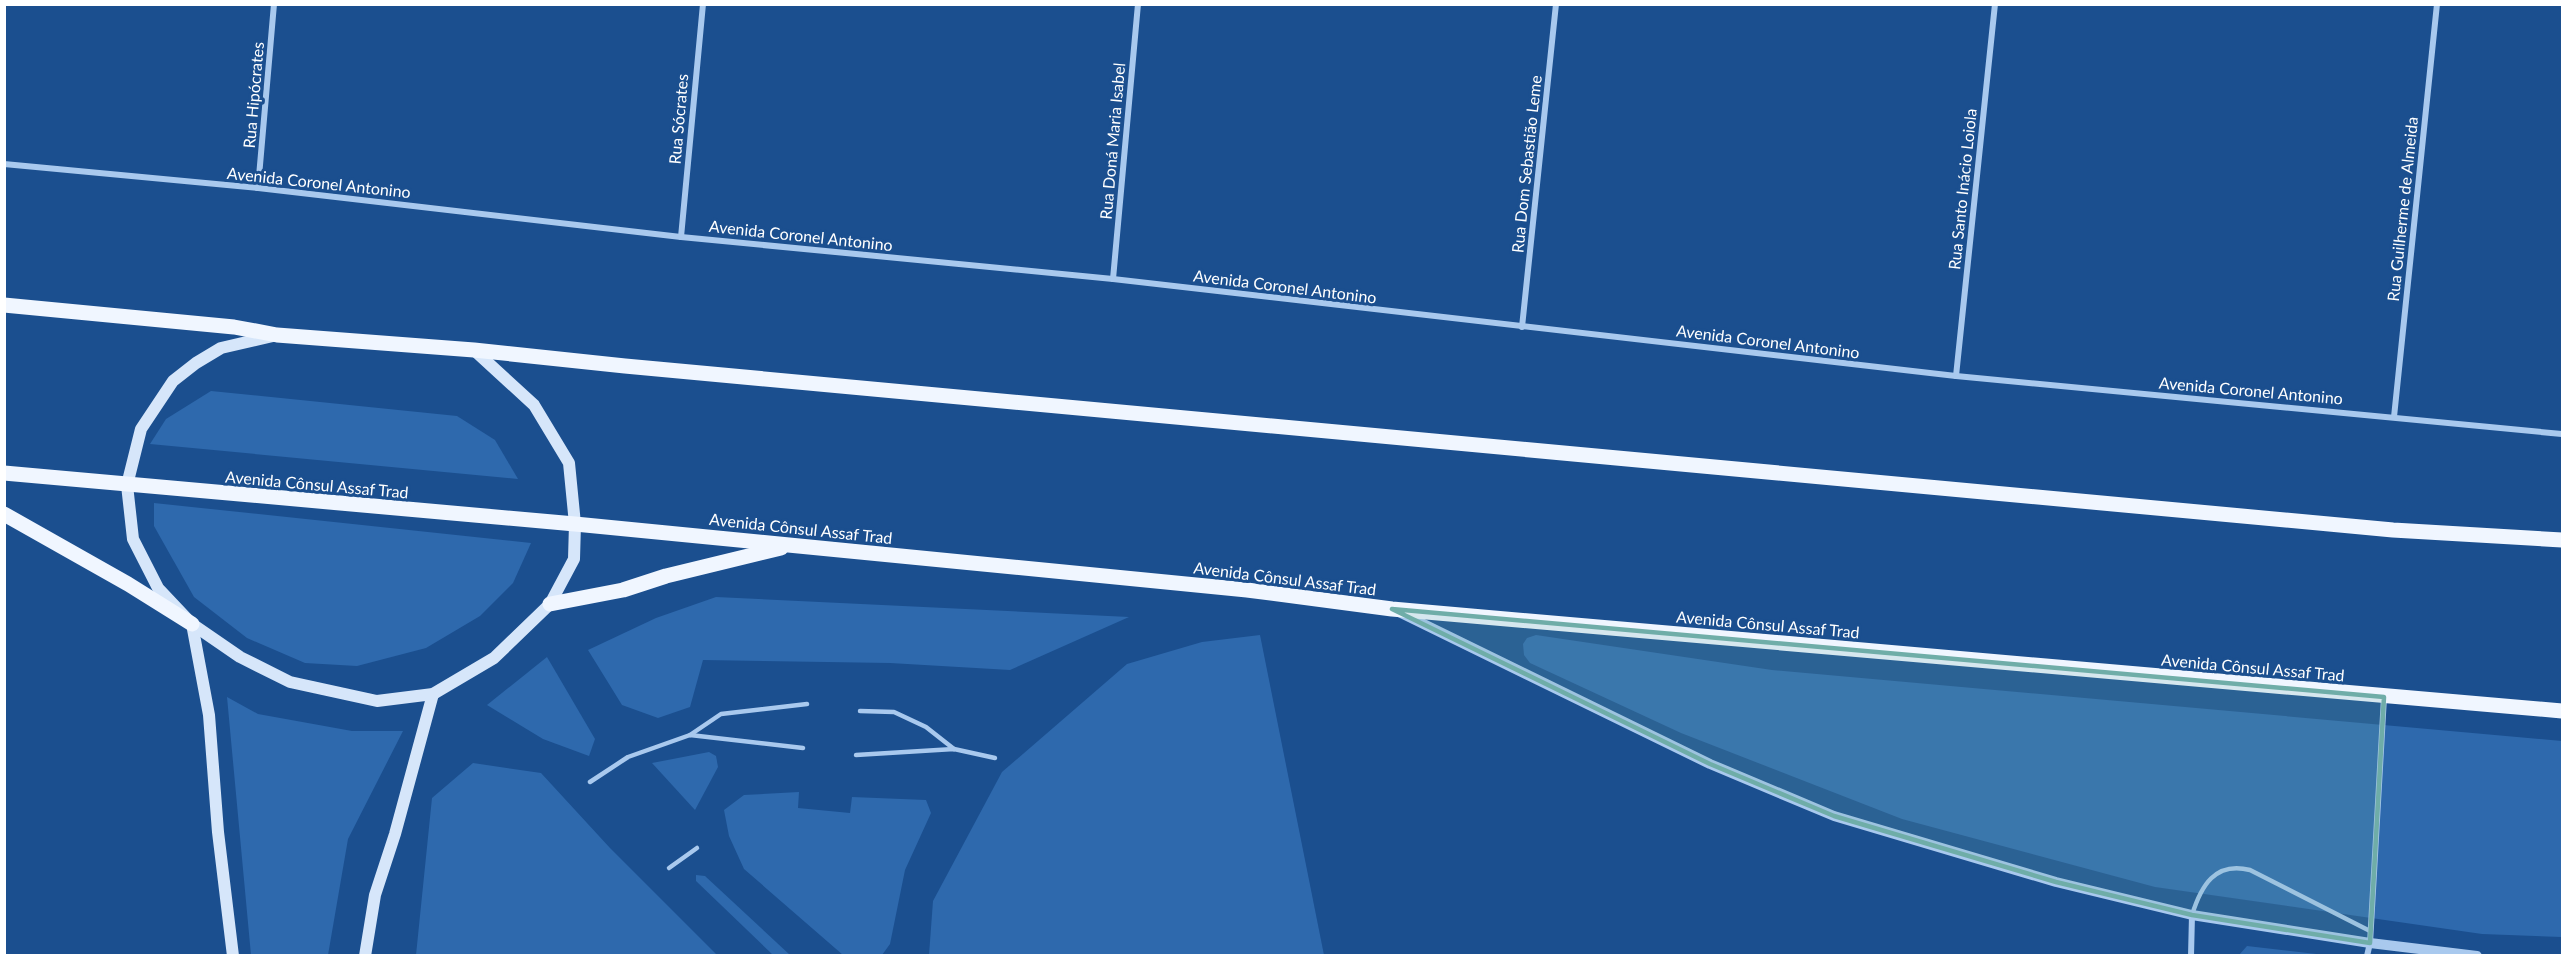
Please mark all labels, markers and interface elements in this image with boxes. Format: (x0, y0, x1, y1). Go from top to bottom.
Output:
street label: Rua Hipócrates (239, 41, 267, 149)
street label: Rua Doná Maria Isabel (1096, 62, 1128, 220)
street label: Rua Sócrates (665, 73, 691, 165)
street label: Rua Dom Sebastião Leme (1507, 74, 1545, 254)
street label: Rua Santo Inácio Loiola (1944, 107, 1980, 271)
street label: Rua Guilherme de Almeida (2383, 116, 2421, 302)
street label: Avenida Coronel Antonino (226, 163, 412, 201)
street label: Avenida Coronel Antonino (708, 216, 894, 254)
street label: Avenida Coronel Antonino (1192, 265, 1378, 307)
street label: Avenida Coronel Antonino (1675, 320, 1861, 362)
street label: Avenida Coronel Antonino (2158, 372, 2344, 408)
street label: Avenida Cônsul Assaf Trad (225, 467, 409, 501)
street label: Avenida Cônsul Assaf Trad (709, 509, 893, 547)
street label: Avenida Cônsul Assaf Trad (1193, 557, 1377, 599)
street label: Avenida Cônsul Assaf Trad (1676, 607, 1860, 641)
street label: Avenida Cônsul Assaf Trad (2161, 650, 2345, 684)

